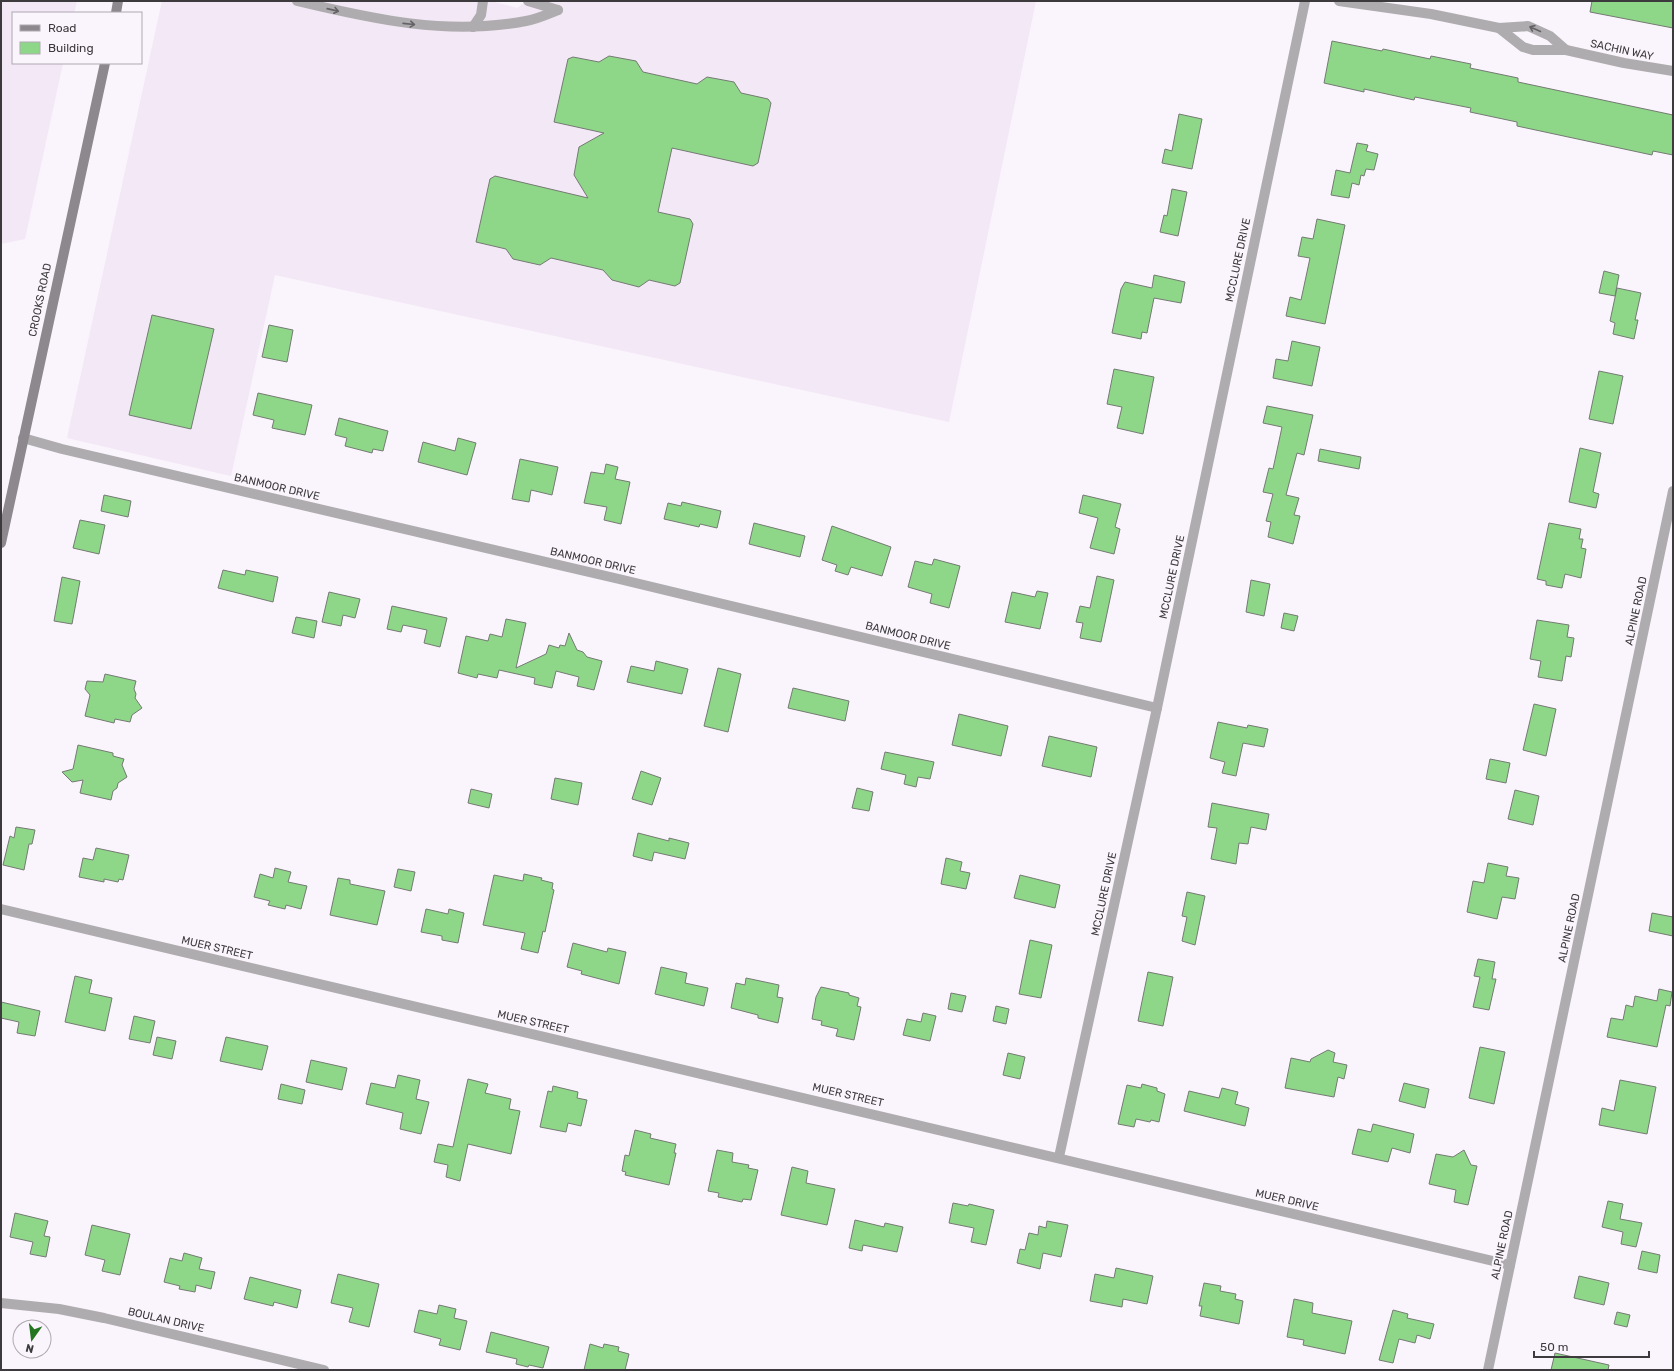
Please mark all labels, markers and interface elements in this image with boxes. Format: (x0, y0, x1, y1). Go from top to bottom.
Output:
one-way arrow (326, 6, 339, 14)
legend (12, 12, 142, 64)
one-way arrow (402, 20, 415, 27)
text: Road (48, 21, 76, 35)
one-way arrow (1530, 25, 1542, 32)
street label: SACHIN WAY (1589, 37, 1655, 63)
text: Building (48, 41, 94, 55)
street label: MCCLURE DRIVE (1223, 217, 1253, 303)
street label: CROOKS ROAD (26, 262, 54, 338)
street label: BANMOOR DRIVE (233, 471, 321, 503)
street label: MCCLURE DRIVE (1157, 534, 1187, 620)
street label: BANMOOR DRIVE (549, 545, 637, 577)
street label: ALPINE ROAD (1622, 575, 1650, 647)
street label: BANMOOR DRIVE (864, 619, 952, 653)
street label: MCCLURE DRIVE (1089, 851, 1119, 937)
street label: ALPINE ROAD (1555, 892, 1583, 964)
street label: MUER STREET (180, 933, 255, 963)
street label: MUER STREET (496, 1007, 571, 1037)
street label: MUER STREET (811, 1080, 886, 1110)
street label: MUER DRIVE (1254, 1186, 1320, 1214)
street label: ALPINE ROAD (1488, 1209, 1516, 1281)
street label: BOULAN DRIVE (126, 1305, 206, 1335)
north arrow (12, 1319, 52, 1359)
scale bar (1534, 1333, 1649, 1359)
text: 50 m (1540, 1340, 1568, 1354)
text: N (24, 1341, 35, 1355)

